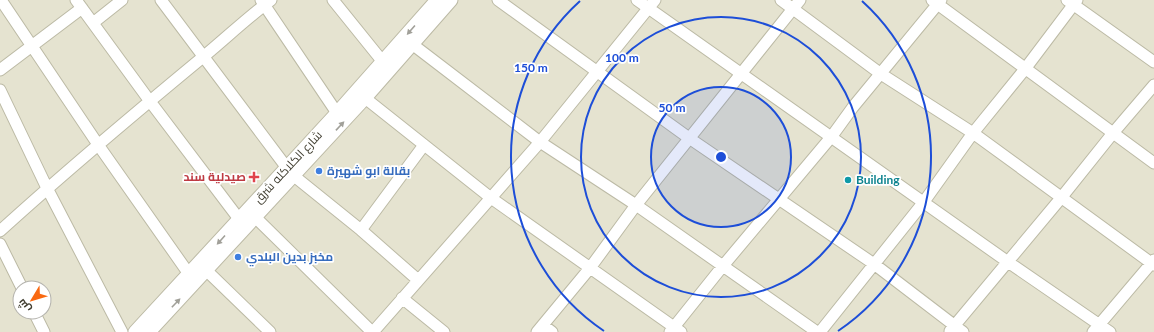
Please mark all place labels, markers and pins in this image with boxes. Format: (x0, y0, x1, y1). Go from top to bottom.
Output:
centre of rings (714, 150, 728, 164)
place label: بقالة ابو شهيرة (327, 163, 410, 179)
marker: بقالة ابو شهيرة (314, 166, 324, 176)
place label: صيدلية سند (183, 169, 246, 184)
marker: صيدلية سند (249, 172, 259, 182)
place label: Building (856, 172, 900, 187)
marker: Building (843, 175, 853, 185)
place label: مخبز بدين البلدي (246, 249, 333, 267)
marker: مخبز بدين البلدي (233, 252, 243, 262)

